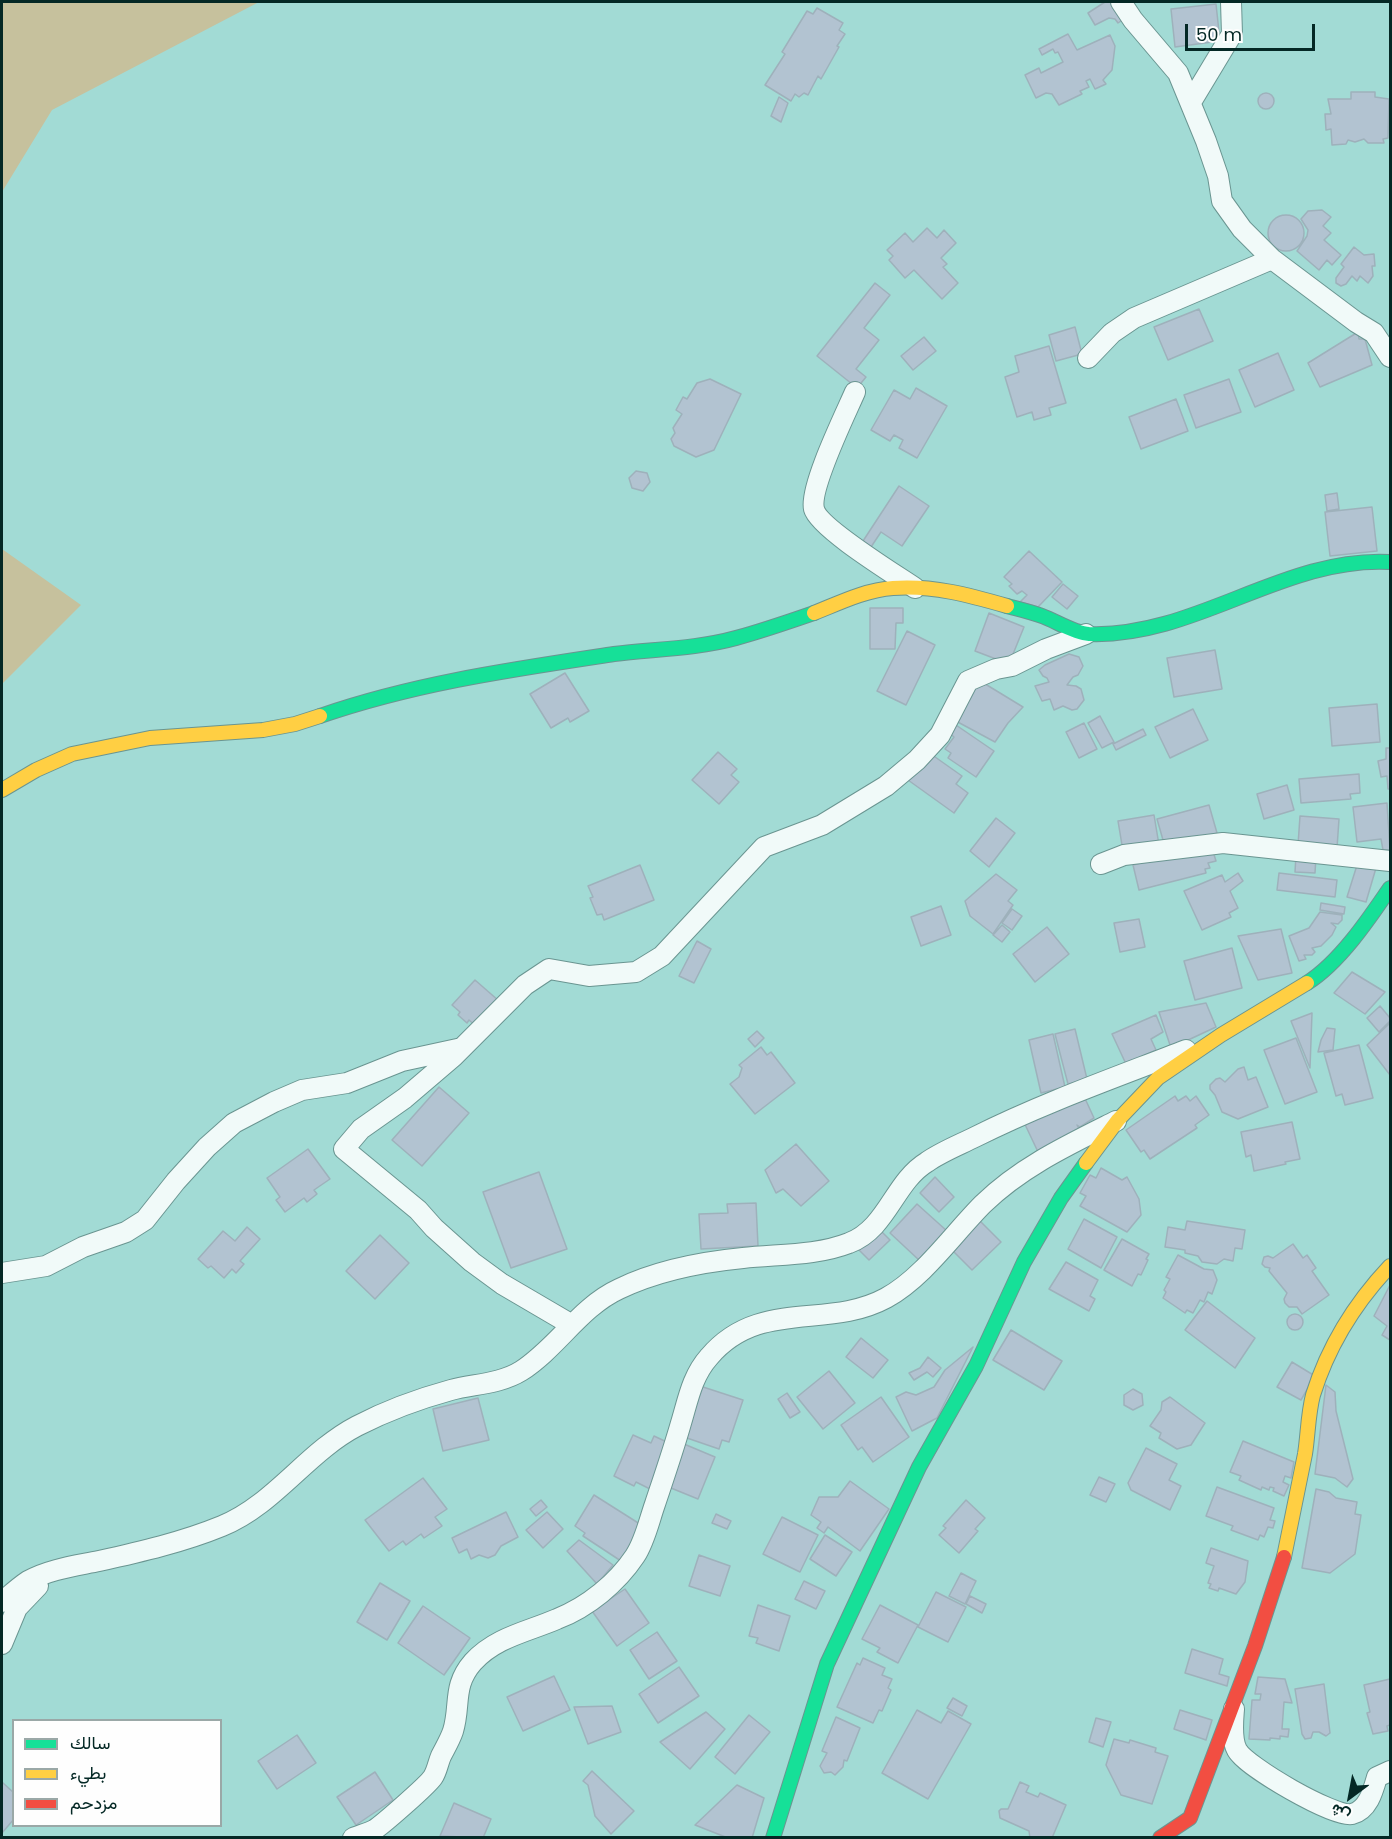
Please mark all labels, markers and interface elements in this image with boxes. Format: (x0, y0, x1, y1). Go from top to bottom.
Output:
scale bar (1188, 12, 1318, 50)
text: 50 m (1196, 22, 1242, 47)
legend (12, 1719, 222, 1827)
text: سالك (70, 1730, 110, 1755)
text: بطيء (70, 1760, 106, 1785)
north arrow (1320, 1767, 1380, 1827)
text: مزدحم (70, 1790, 117, 1815)
text: ش (1326, 1798, 1354, 1828)

